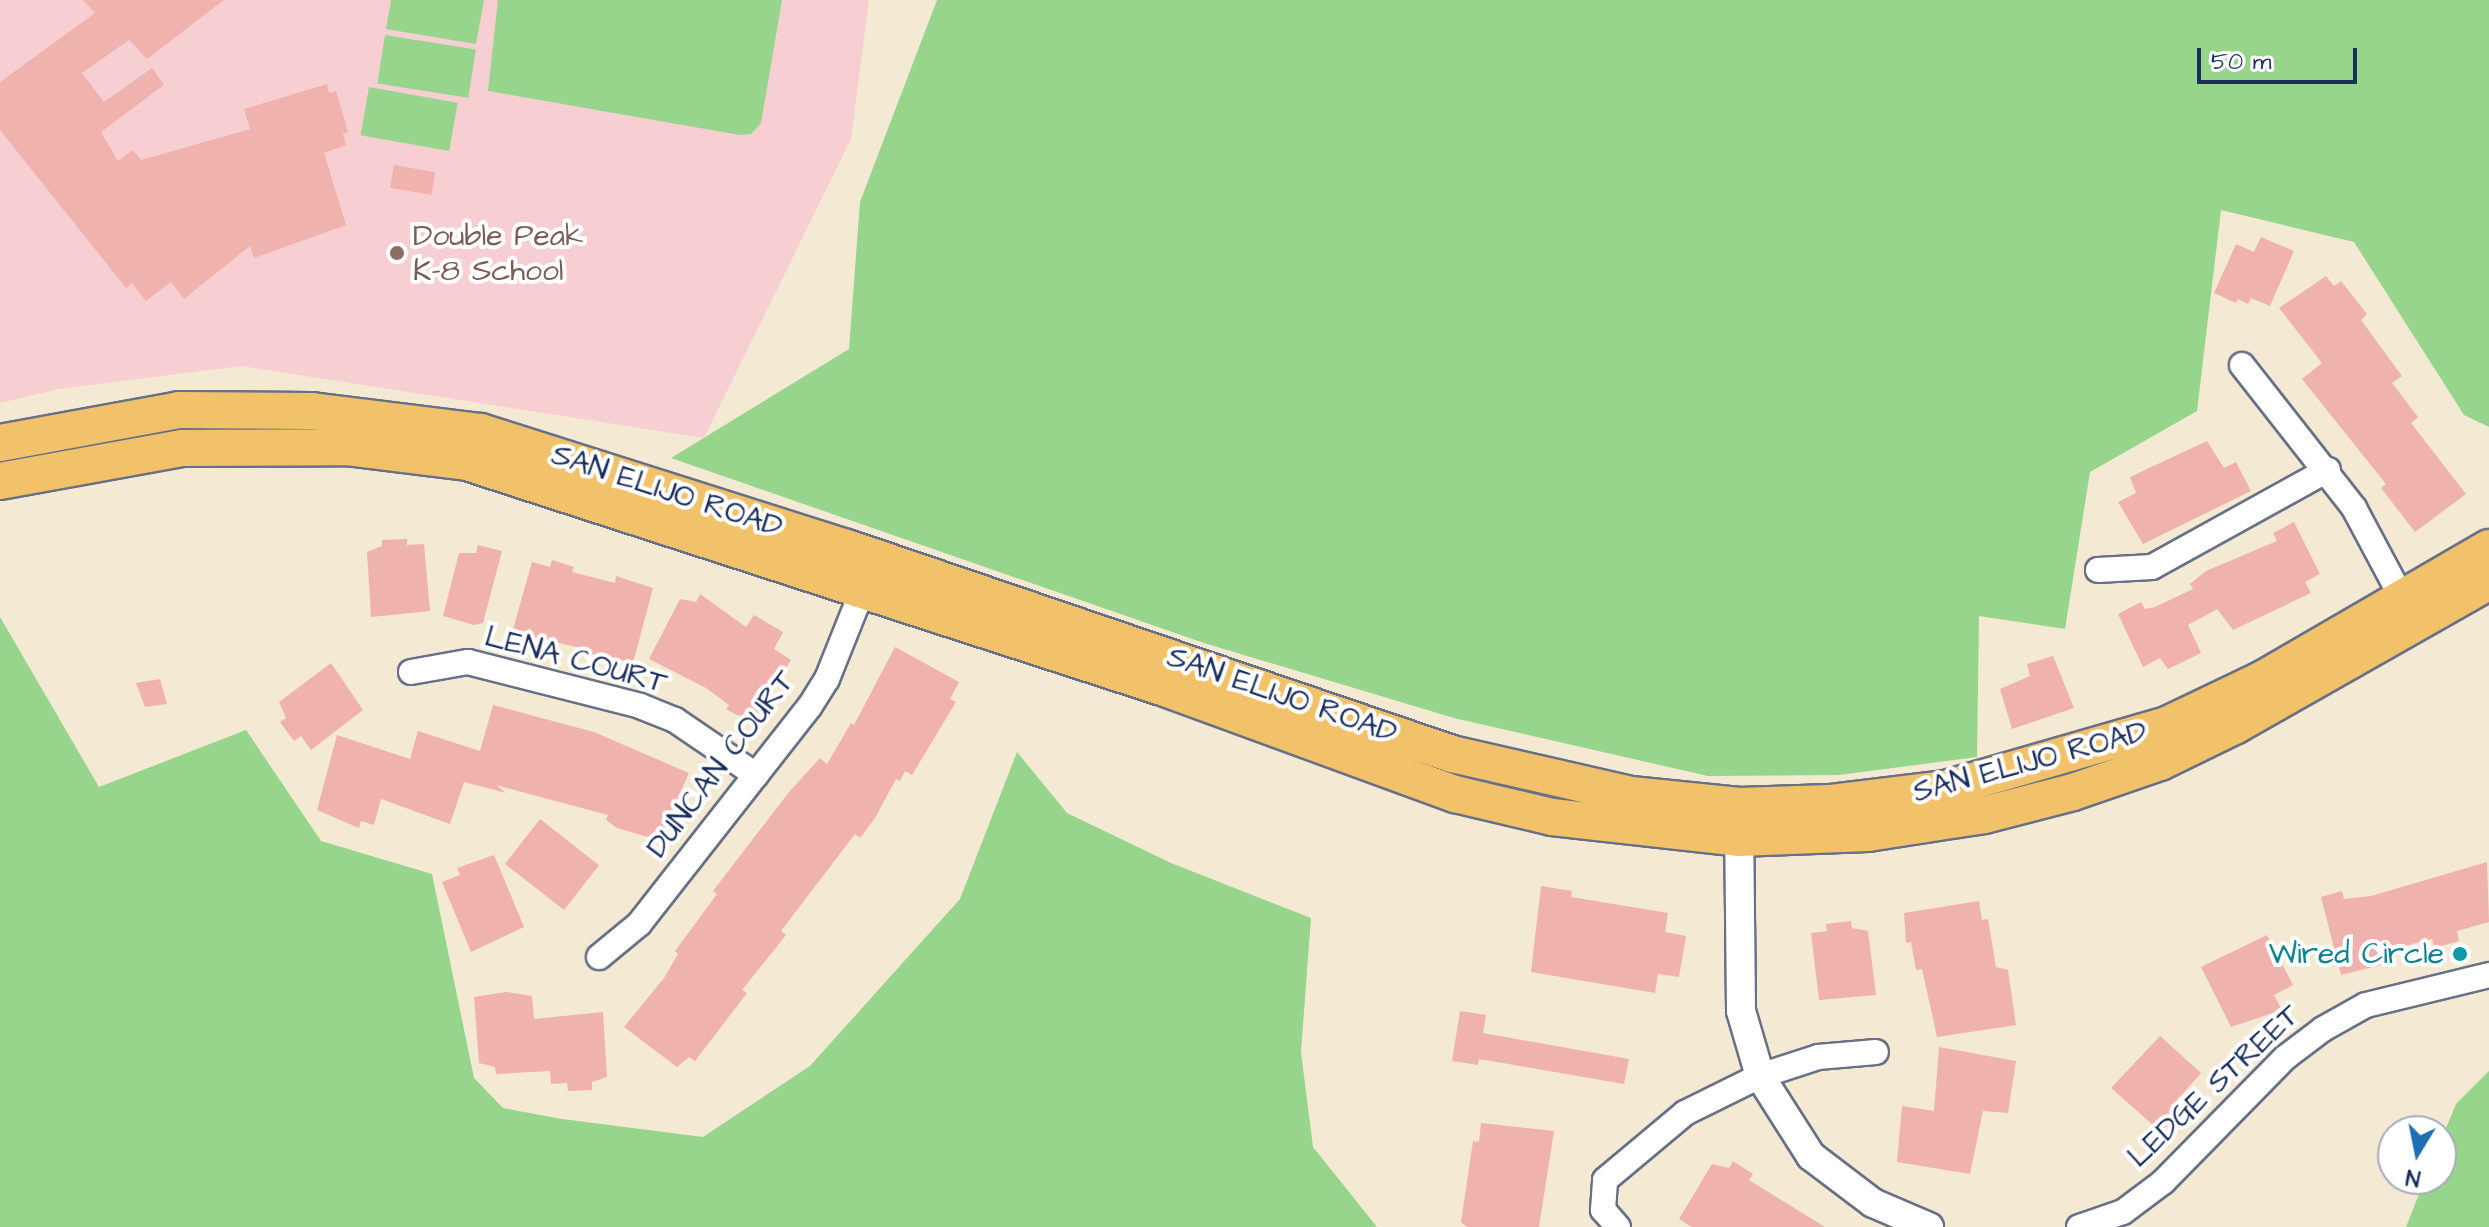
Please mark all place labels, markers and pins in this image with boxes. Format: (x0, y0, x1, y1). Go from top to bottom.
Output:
place label: Double Peak K-8 School (413, 218, 583, 288)
marker: Double Peak K-8 School (388, 244, 406, 262)
place label: Wired Circle (2269, 936, 2444, 972)
marker: Wired Circle (2451, 945, 2469, 963)

